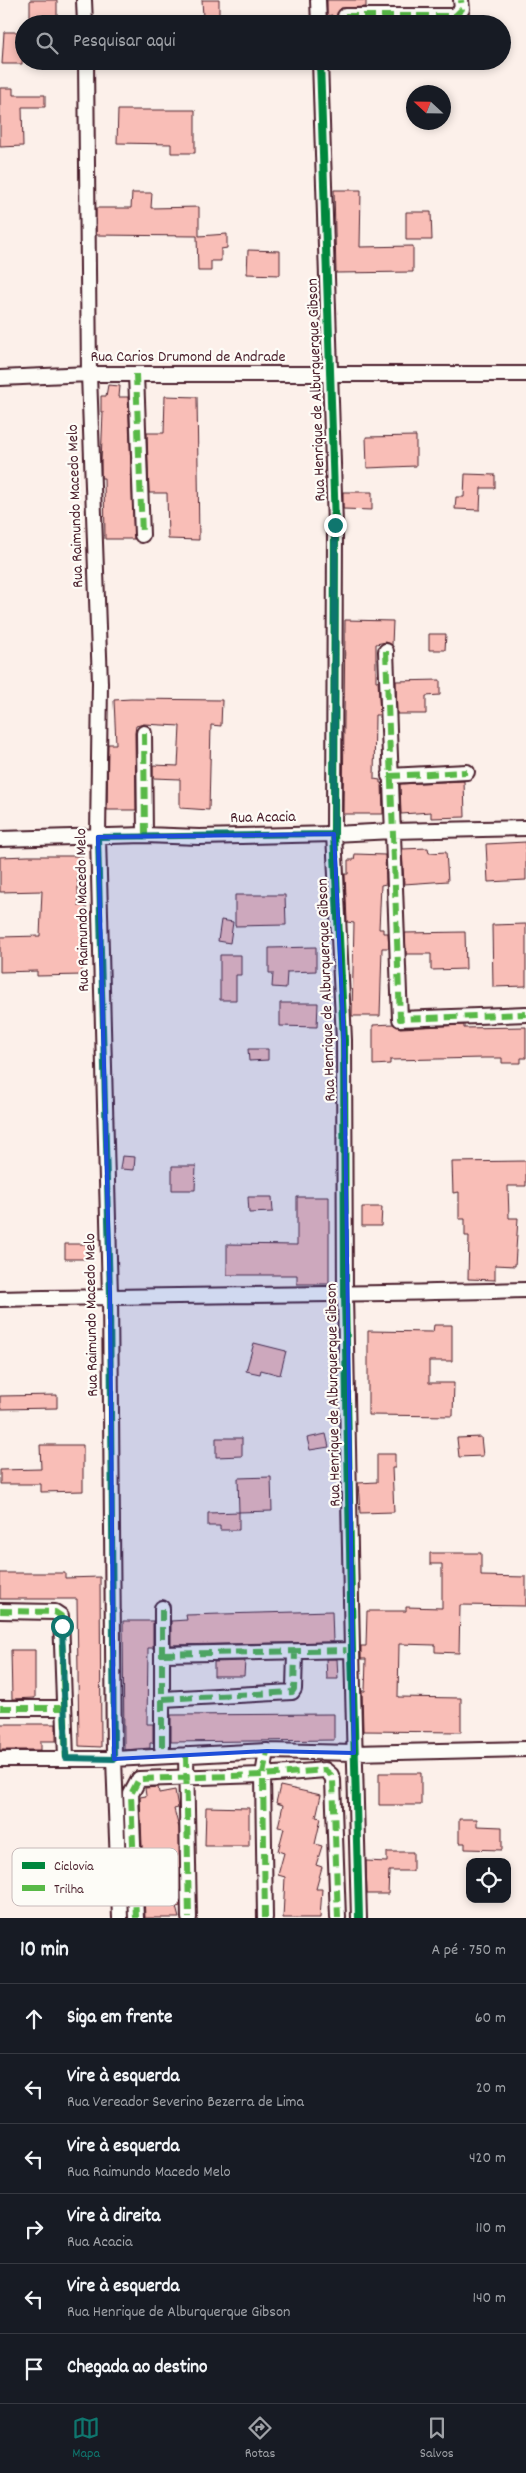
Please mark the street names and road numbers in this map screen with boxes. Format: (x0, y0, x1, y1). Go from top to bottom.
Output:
street label: Rua Henrique de Alburquerque Gibson (302, 278, 332, 502)
street label: Rua Carios Drumond de Andrade (90, 346, 286, 369)
street label: Rua Raimundo Macedo Melo (62, 424, 90, 588)
street label: Rua Acacia (230, 806, 296, 830)
street label: Rua Raimundo Macedo Melo (70, 828, 96, 992)
street label: Rua Henrique de Alburquerque Gibson (312, 878, 342, 1102)
street label: Rua Raimundo Macedo Melo (79, 1233, 105, 1397)
street label: Rua Henrique de Alburquerque Gibson (321, 1283, 347, 1507)

